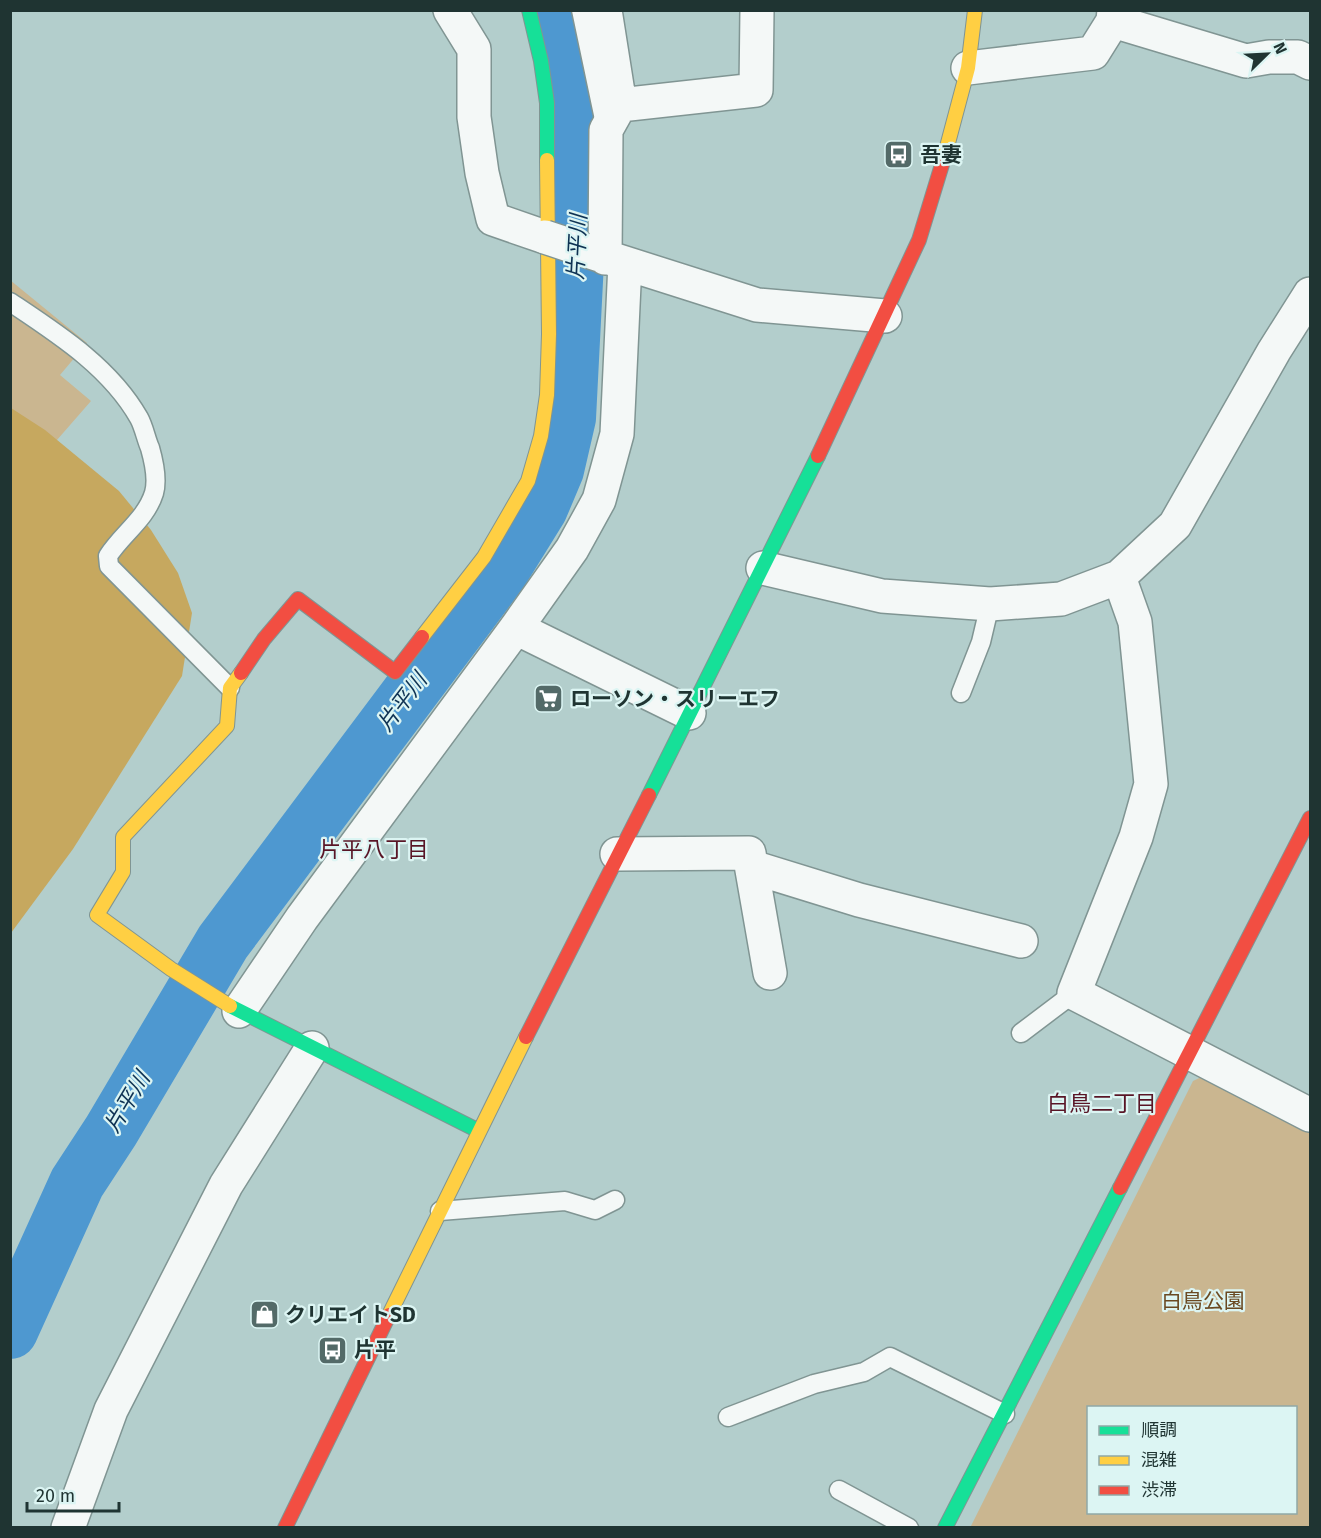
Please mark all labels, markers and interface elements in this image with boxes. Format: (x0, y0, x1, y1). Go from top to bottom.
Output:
north arrow (1237, 24, 1297, 84)
text: N (1269, 39, 1291, 57)
bus stop icon: 吾妻 (883, 139, 915, 171)
place label: 吾妻 (920, 142, 962, 168)
water label: 片平川 (562, 211, 592, 281)
water label: 片平川 (371, 666, 434, 736)
supermarket icon: ローソン・スリーエフ (533, 683, 565, 715)
place label: ローソン・スリーエフ (570, 686, 780, 712)
district label: 片平八丁目 (319, 836, 429, 863)
water label: 片平川 (98, 1065, 157, 1137)
district label: 白鳥二丁目 (1047, 1090, 1157, 1117)
park label: 白鳥公園 (1161, 1288, 1245, 1314)
shop icon: クリエイトSD (248, 1299, 280, 1331)
place label: クリエイトSD (285, 1302, 416, 1328)
bus stop icon: 片平 (317, 1334, 349, 1366)
place label: 片平 (354, 1337, 396, 1363)
legend (1087, 1406, 1297, 1514)
text: 順調 (1141, 1419, 1177, 1441)
text: 混雑 (1141, 1449, 1177, 1471)
scale bar (27, 1475, 118, 1513)
text: 渋滞 (1141, 1479, 1177, 1501)
text: 20 m (36, 1485, 75, 1507)

